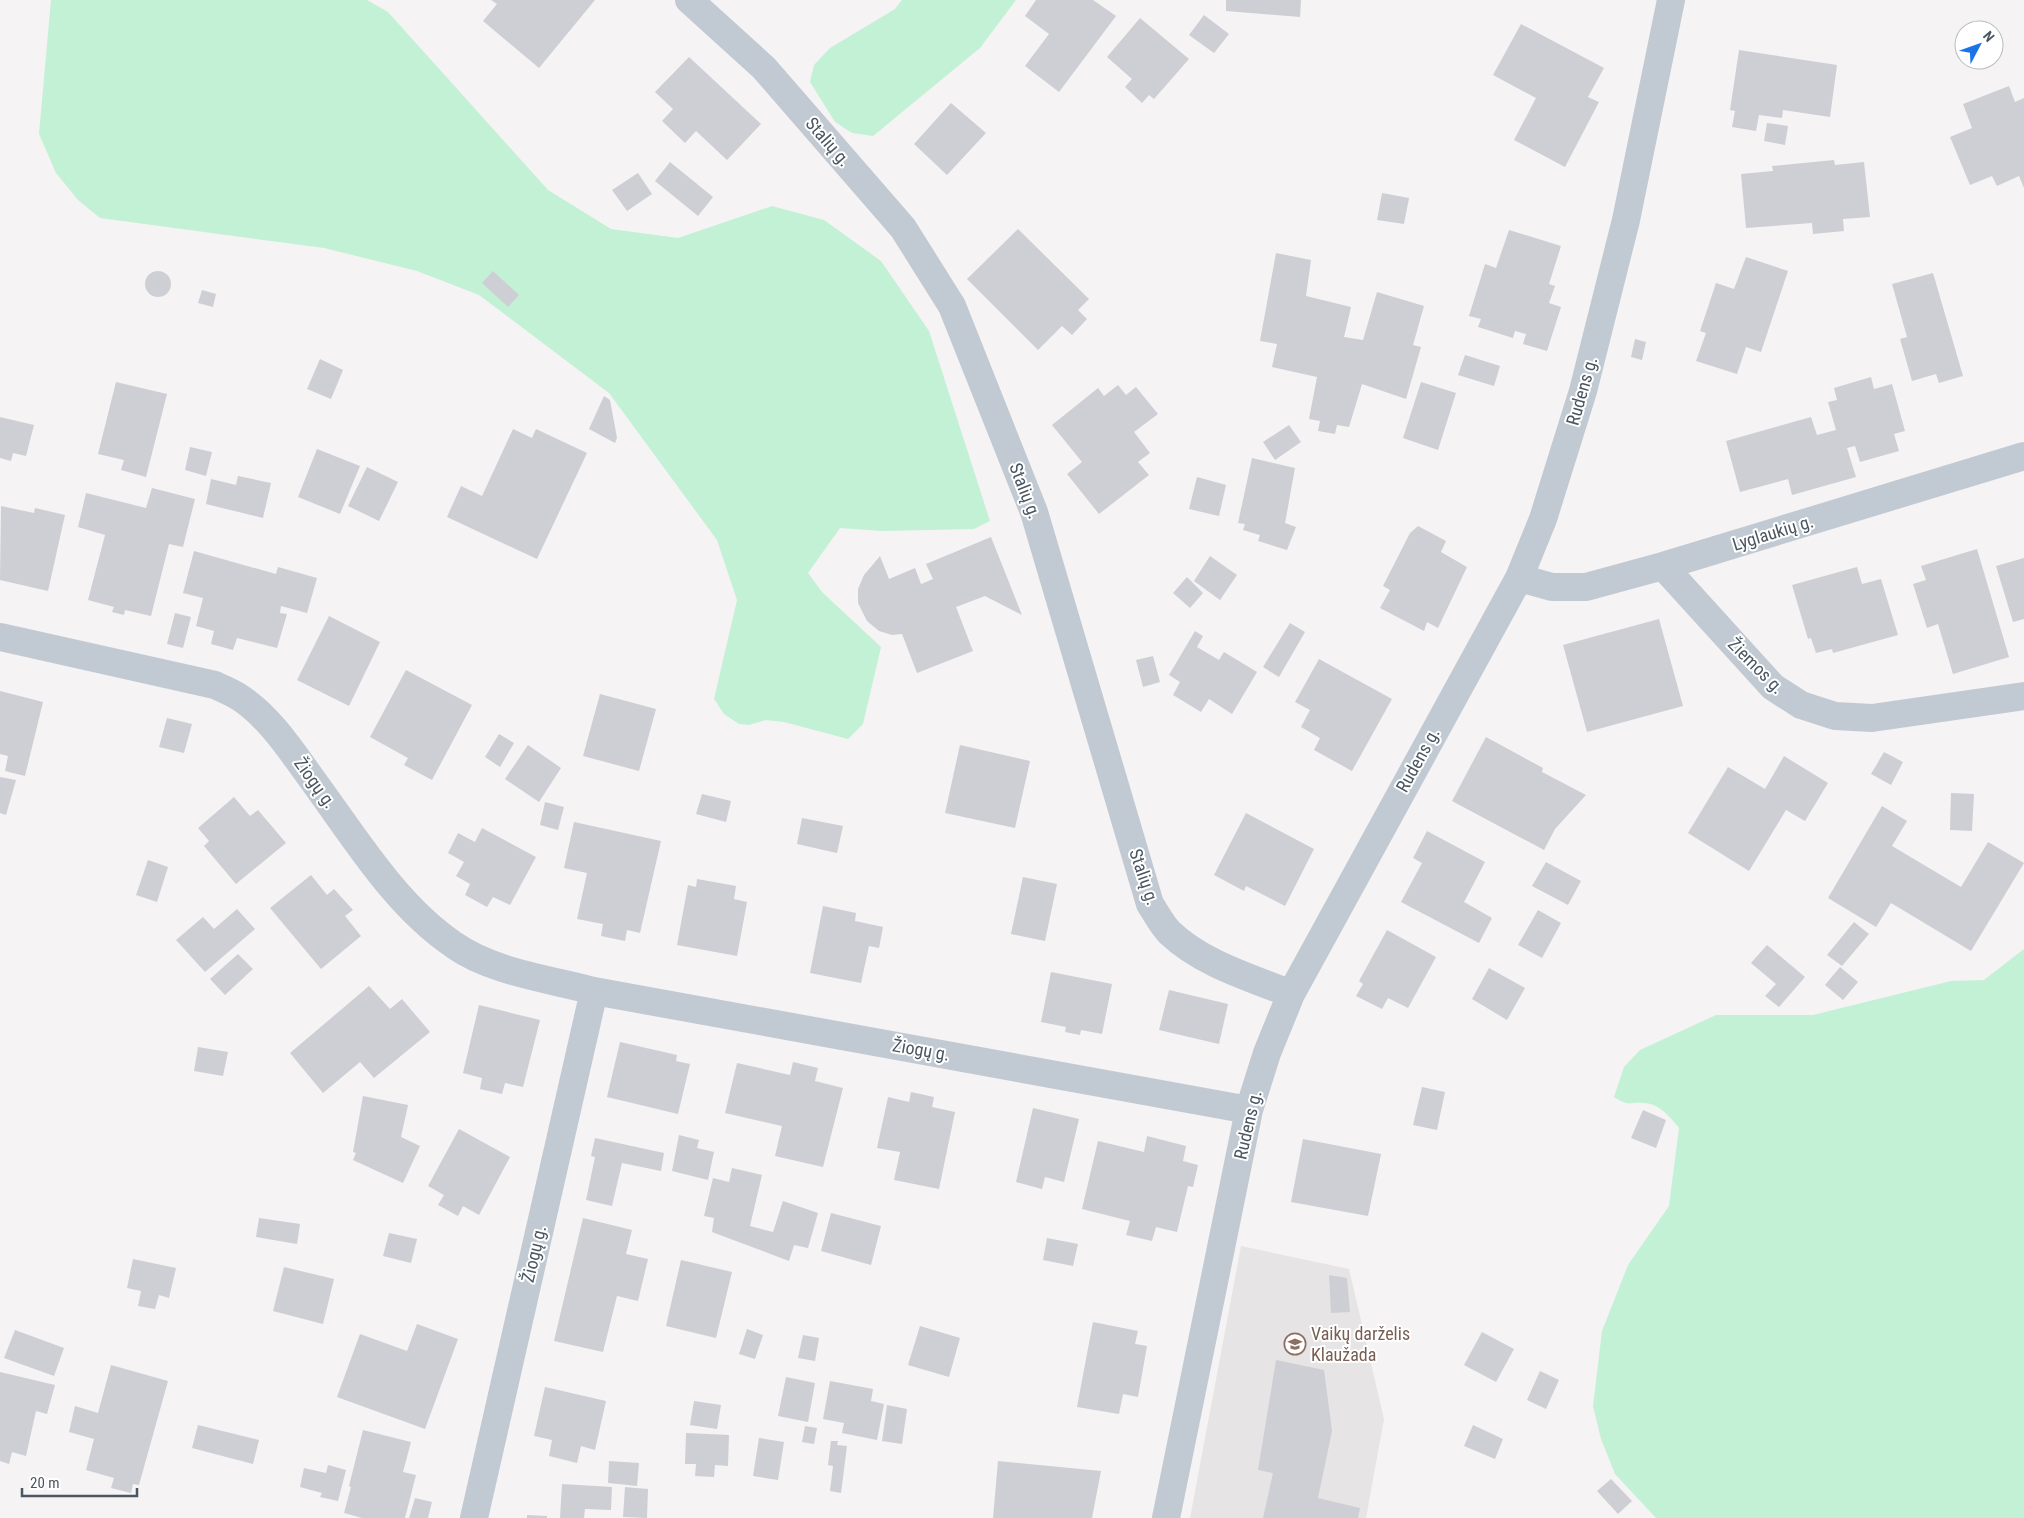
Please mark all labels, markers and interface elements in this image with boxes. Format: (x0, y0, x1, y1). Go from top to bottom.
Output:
north arrow (1954, 20, 2004, 70)
text: N (1980, 28, 1998, 45)
street label: Stalių g. (801, 113, 855, 170)
street label: Rudens g. (1562, 354, 1601, 428)
street label: Stalių g. (1005, 460, 1046, 522)
street label: Lyglaukių g. (1730, 510, 1816, 555)
street label: Žiemos g. (1724, 633, 1789, 698)
street label: Rudens g. (1391, 724, 1444, 796)
street label: Žiogų g. (290, 753, 341, 812)
street label: Stalių g. (1125, 846, 1164, 908)
street label: Žiogų g. (891, 1034, 951, 1065)
street label: Rudens g. (1229, 1088, 1266, 1162)
street label: Žiogų g. (517, 1223, 550, 1284)
place label: Vaikų darželis Klaužada (1311, 1323, 1410, 1365)
school or university icon: Vaikų darželis Klaužada (1283, 1332, 1307, 1356)
scale bar (22, 1466, 138, 1498)
text: 20 m (30, 1474, 60, 1492)

